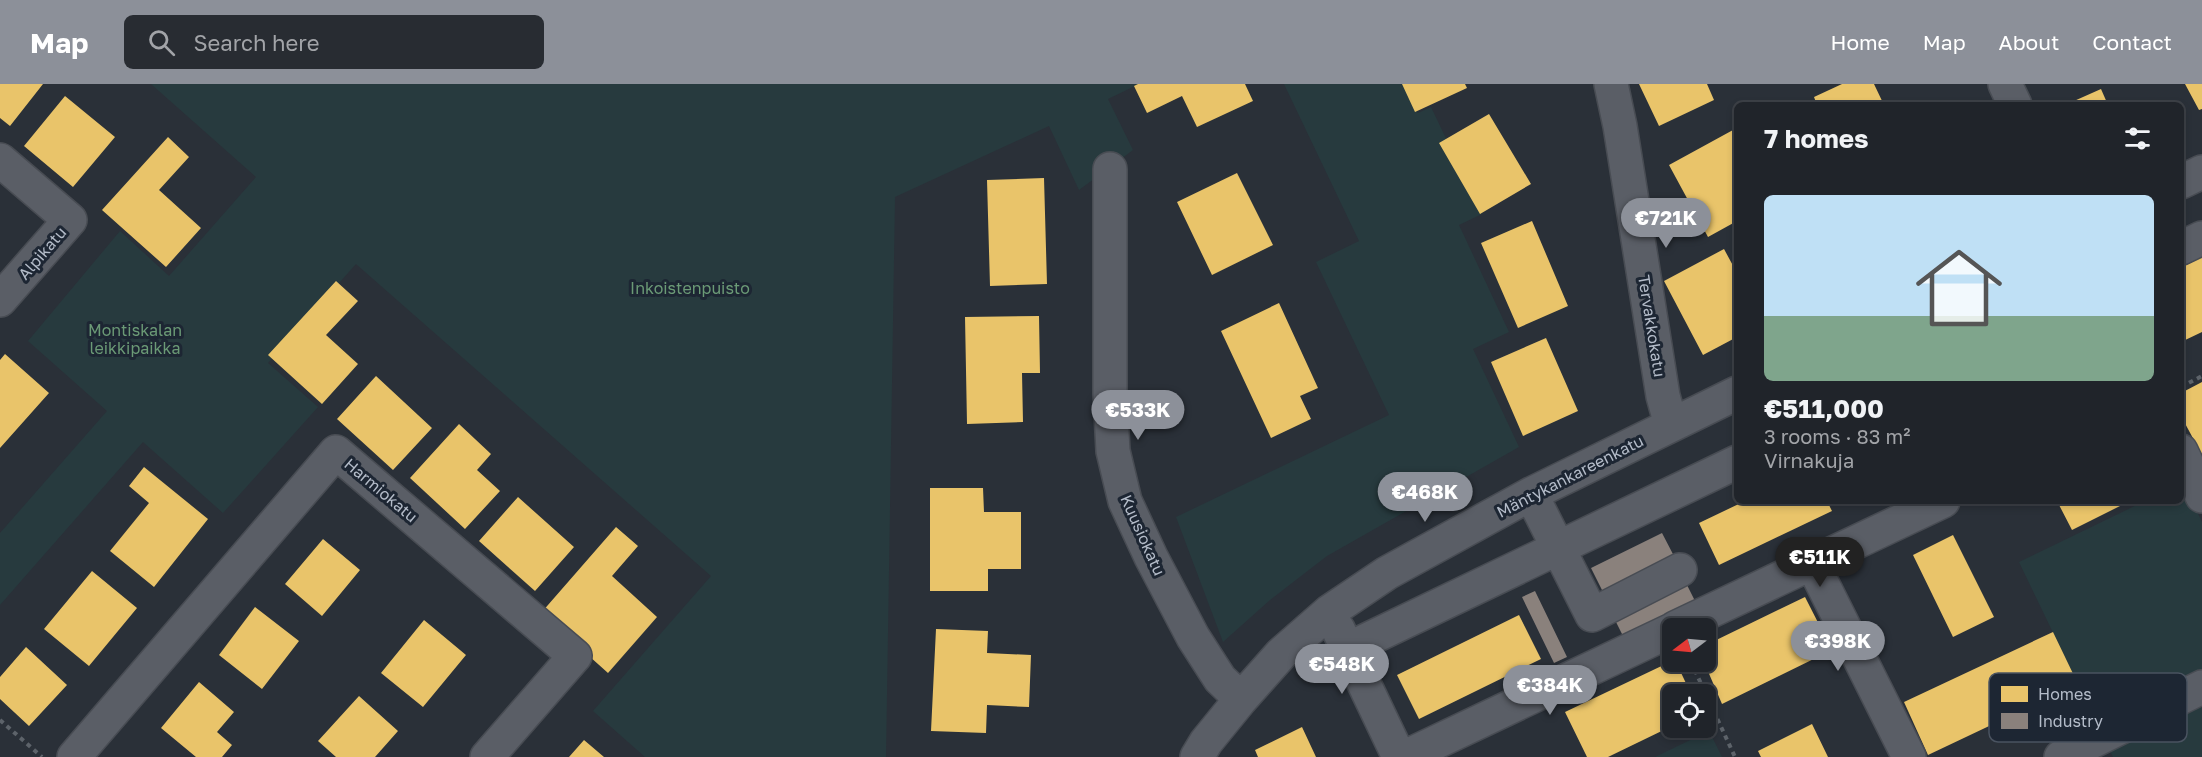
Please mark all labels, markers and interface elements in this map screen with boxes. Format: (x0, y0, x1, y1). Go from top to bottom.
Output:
search box (124, 15, 544, 69)
text: Map (30, 26, 88, 59)
icon: search (145, 26, 178, 59)
text: Search here (193, 29, 319, 56)
text: Home (1830, 29, 1890, 55)
text: Map (1923, 29, 1966, 55)
text: About (1999, 29, 2059, 55)
text: Contact (2092, 29, 2172, 55)
icon: filters (2121, 122, 2154, 155)
text: 7 homes (1764, 123, 1869, 154)
pin: €721K (1624, 198, 1708, 249)
text: €721K (1635, 205, 1697, 229)
street label: Alpikatu (14, 222, 70, 284)
icon: home (1905, 234, 2013, 342)
street label: Tervakkokatu (1634, 273, 1670, 379)
park label: Inkoistenpuisto (630, 278, 750, 298)
park label: Montiskalan leikkipaikka (88, 320, 182, 358)
pin: €533K (1096, 390, 1180, 441)
text: €511,000 (1764, 393, 1884, 424)
text: €533K (1105, 397, 1171, 421)
text: 3 rooms · 83 m² (1764, 424, 1910, 448)
street label: Mäntykankareenkatu (1493, 430, 1647, 522)
text: Virnakuja (1764, 448, 1854, 472)
street label: Harmiokatu (340, 454, 422, 526)
pin: €468K (1383, 472, 1467, 523)
text: €468K (1392, 479, 1458, 503)
street label: Kuusiokatu (1116, 492, 1170, 578)
pin: €511K (1778, 537, 1862, 588)
text: €511K (1789, 544, 1851, 568)
north arrow (1662, 618, 1716, 672)
map controls (1662, 618, 1716, 738)
pin: €398K (1796, 621, 1880, 672)
text: €398K (1805, 628, 1871, 652)
pin: €548K (1300, 644, 1384, 695)
text: €548K (1309, 651, 1375, 675)
pin: €384K (1508, 665, 1592, 716)
text: €384K (1517, 672, 1583, 696)
legend (1989, 673, 2187, 742)
button: locate (1662, 684, 1716, 738)
text: Homes (2038, 684, 2092, 704)
text: Industry (2038, 711, 2103, 731)

